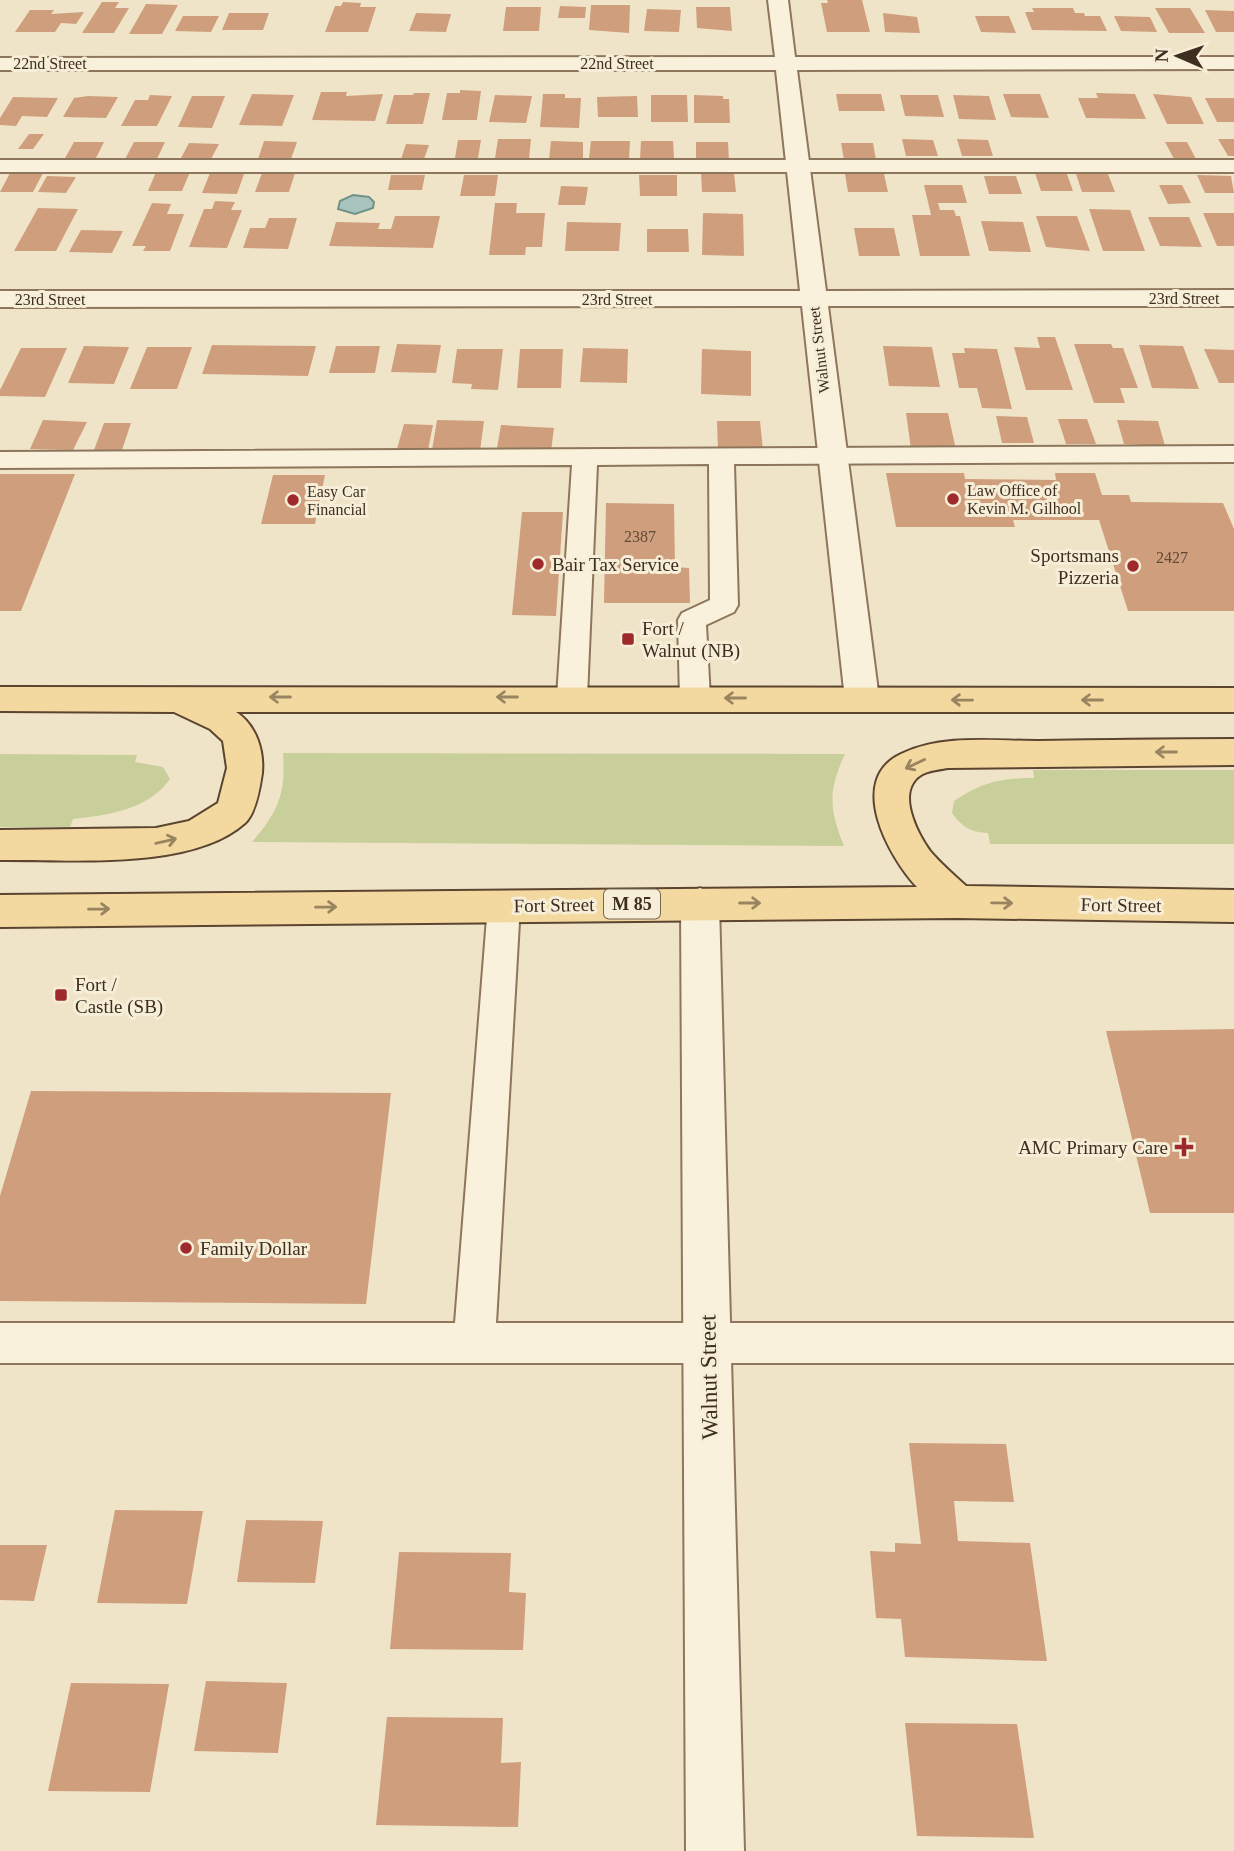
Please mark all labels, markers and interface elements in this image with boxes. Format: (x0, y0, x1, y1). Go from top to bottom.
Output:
north arrow (1143, 21, 1213, 91)
text: N (1151, 48, 1172, 63)
street label: 22nd Street (13, 55, 87, 72)
street label: 22nd Street (580, 55, 654, 72)
street label: 23rd Street (1149, 290, 1220, 307)
street label: 23rd Street (15, 291, 86, 308)
street label: 23rd Street (582, 291, 653, 308)
street label: Walnut Street (805, 305, 833, 394)
place label: Law Office of Kevin M. Gilhool (967, 482, 1082, 517)
place label: Easy Car Financial (307, 483, 367, 518)
marker: Law Office of Kevin M. Gilhool (945, 491, 961, 507)
marker: Easy Car Financial (285, 492, 301, 508)
house number: 2387 (624, 528, 656, 545)
place label: Sportsmans Pizzeria (1030, 545, 1120, 588)
house number: 2427 (1156, 549, 1188, 566)
place label: Bair Tax Service (552, 554, 679, 575)
marker: Bair Tax Service (530, 556, 546, 572)
marker: Sportsmans Pizzeria (1125, 558, 1141, 574)
place label: Fort / Walnut (NB) (642, 618, 740, 662)
marker: Fort / Walnut (NB) (620, 631, 636, 647)
one-way arrow (268, 690, 291, 704)
one-way arrow (496, 690, 519, 704)
one-way arrow (723, 691, 746, 705)
one-way arrow (951, 693, 974, 707)
one-way arrow (1081, 693, 1104, 707)
one-way arrow (1155, 745, 1178, 759)
one-way arrow (905, 758, 926, 771)
one-way arrow (154, 833, 177, 847)
road number: M 85 (604, 890, 660, 918)
street label: Fort Street (513, 894, 595, 916)
street label: Fort Street (1080, 894, 1162, 916)
one-way arrow (738, 896, 761, 910)
one-way arrow (990, 896, 1013, 910)
one-way arrow (314, 900, 337, 914)
one-way arrow (87, 903, 110, 916)
place label: Fort / Castle (SB) (75, 974, 163, 1018)
marker: Fort / Castle (SB) (53, 987, 69, 1003)
place label: AMC Primary Care (1018, 1137, 1168, 1158)
marker: AMC Primary Care (1174, 1137, 1194, 1157)
place label: Family Dollar (200, 1238, 308, 1259)
marker: Family Dollar (178, 1240, 194, 1256)
street label: Walnut Street (695, 1314, 723, 1440)

